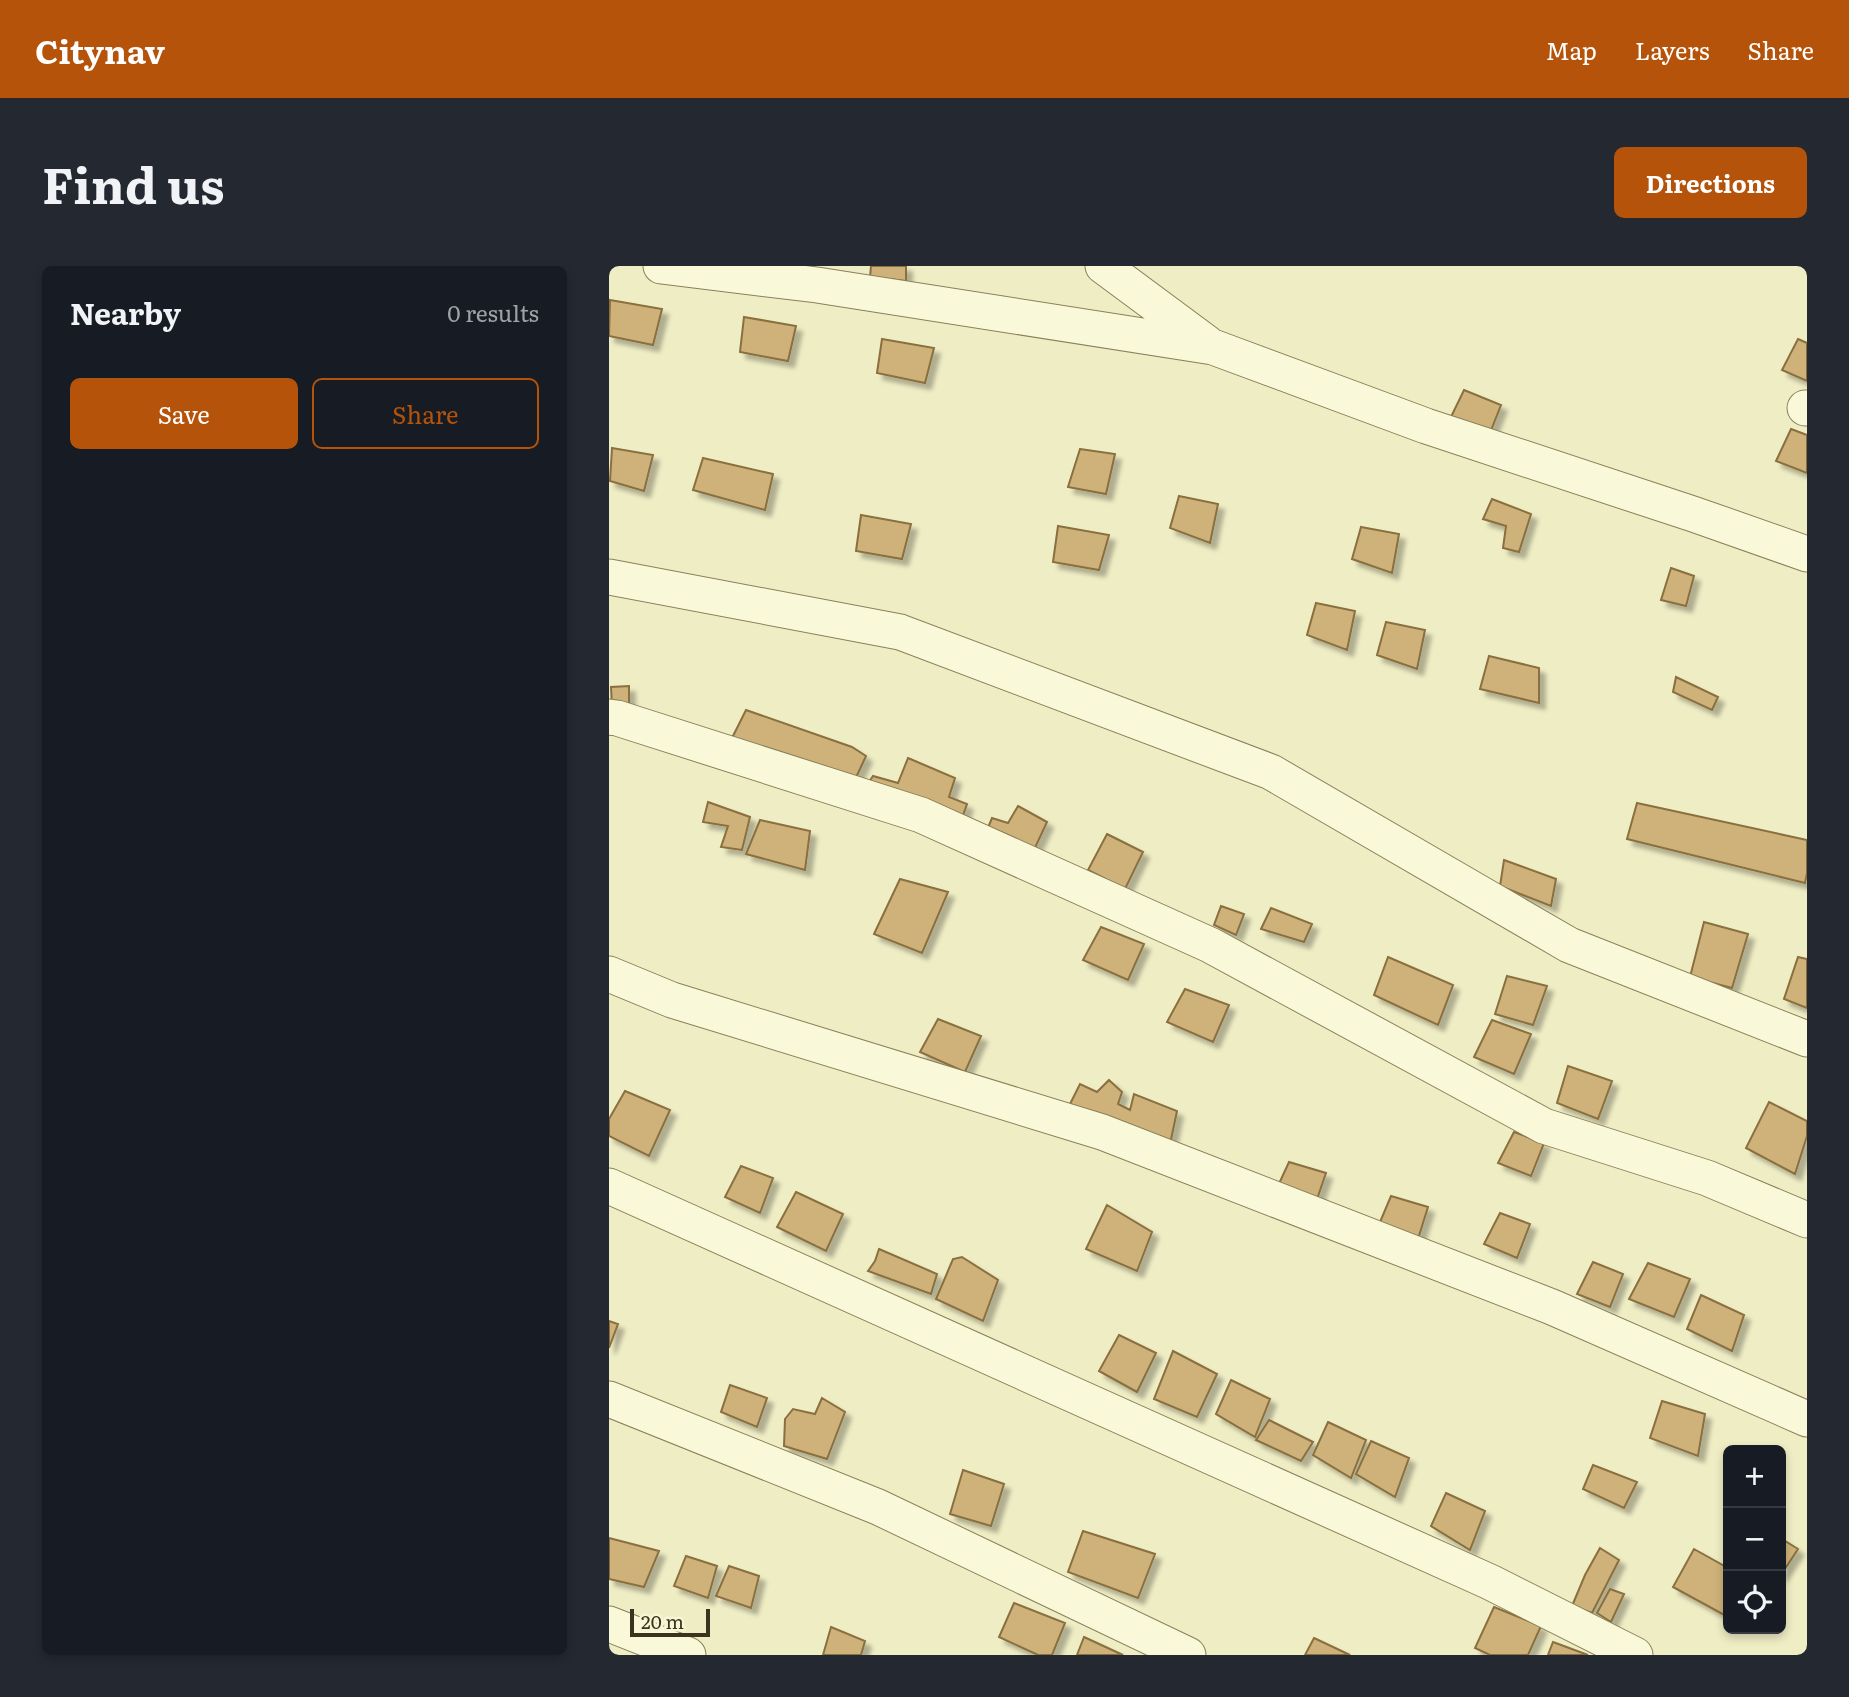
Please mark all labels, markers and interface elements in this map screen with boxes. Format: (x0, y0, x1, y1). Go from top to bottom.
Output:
text: Citynav (35, 25, 165, 74)
text: Map (1546, 32, 1597, 67)
text: Layers (1635, 32, 1709, 67)
text: Share (1747, 32, 1814, 67)
text: Find us (42, 146, 225, 219)
button: Directions (1614, 147, 1807, 218)
text: Nearby (70, 290, 181, 334)
text: 0 results (447, 295, 539, 329)
button: Save (70, 378, 298, 449)
button: Share (312, 378, 539, 449)
map controls (1723, 1445, 1786, 1634)
button: + (1723, 1445, 1786, 1508)
button: − (1723, 1508, 1786, 1571)
button: locate (1723, 1571, 1786, 1634)
scale bar (630, 1606, 711, 1638)
text: 20 m (641, 1607, 684, 1635)

